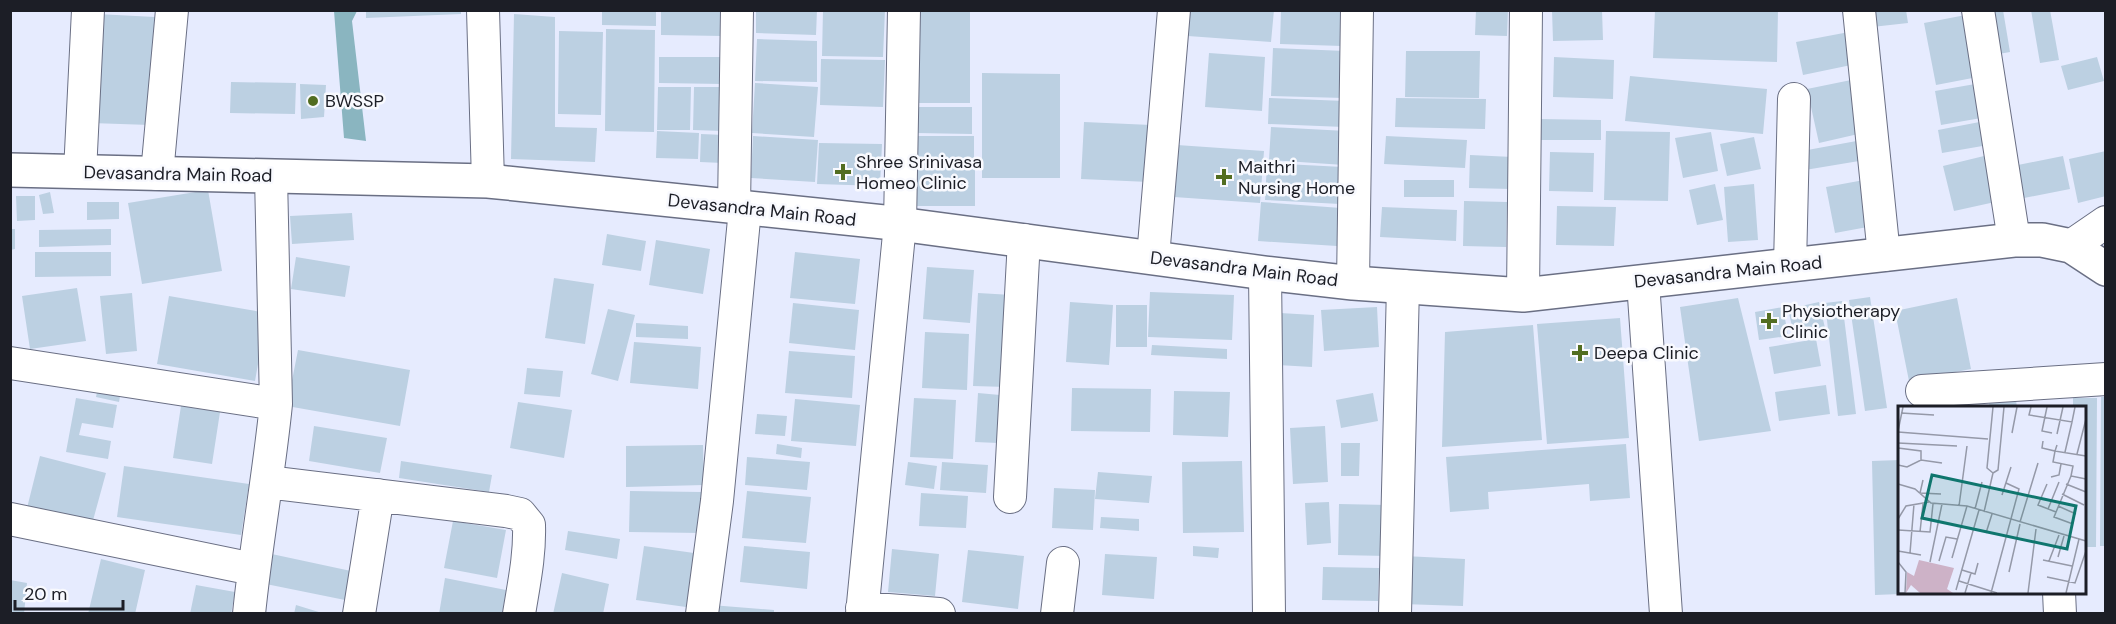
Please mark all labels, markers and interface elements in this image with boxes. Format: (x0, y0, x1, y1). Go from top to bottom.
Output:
place label: BWSSP (325, 89, 384, 113)
marker: BWSSP (306, 94, 320, 108)
place label: Shree Srinivasa Homeo Clinic (856, 150, 982, 195)
place label: Maithri Nursing Home (1238, 155, 1355, 200)
street label: Devasandra Main Road (83, 160, 273, 188)
marker: Shree Srinivasa Homeo Clinic (834, 163, 852, 181)
marker: Maithri Nursing Home (1215, 168, 1233, 186)
street label: Devasandra Main Road (667, 188, 857, 232)
street label: Devasandra Main Road (1149, 246, 1339, 292)
street label: Devasandra Main Road (1633, 250, 1823, 294)
place label: Physiotherapy Clinic (1782, 299, 1900, 344)
marker: Physiotherapy Clinic (1760, 312, 1778, 330)
place label: Deepa Clinic (1594, 341, 1699, 365)
marker: Deepa Clinic (1571, 344, 1589, 362)
inset map (1898, 406, 2086, 594)
scale bar (15, 573, 123, 611)
text: 20 m (24, 582, 67, 606)

